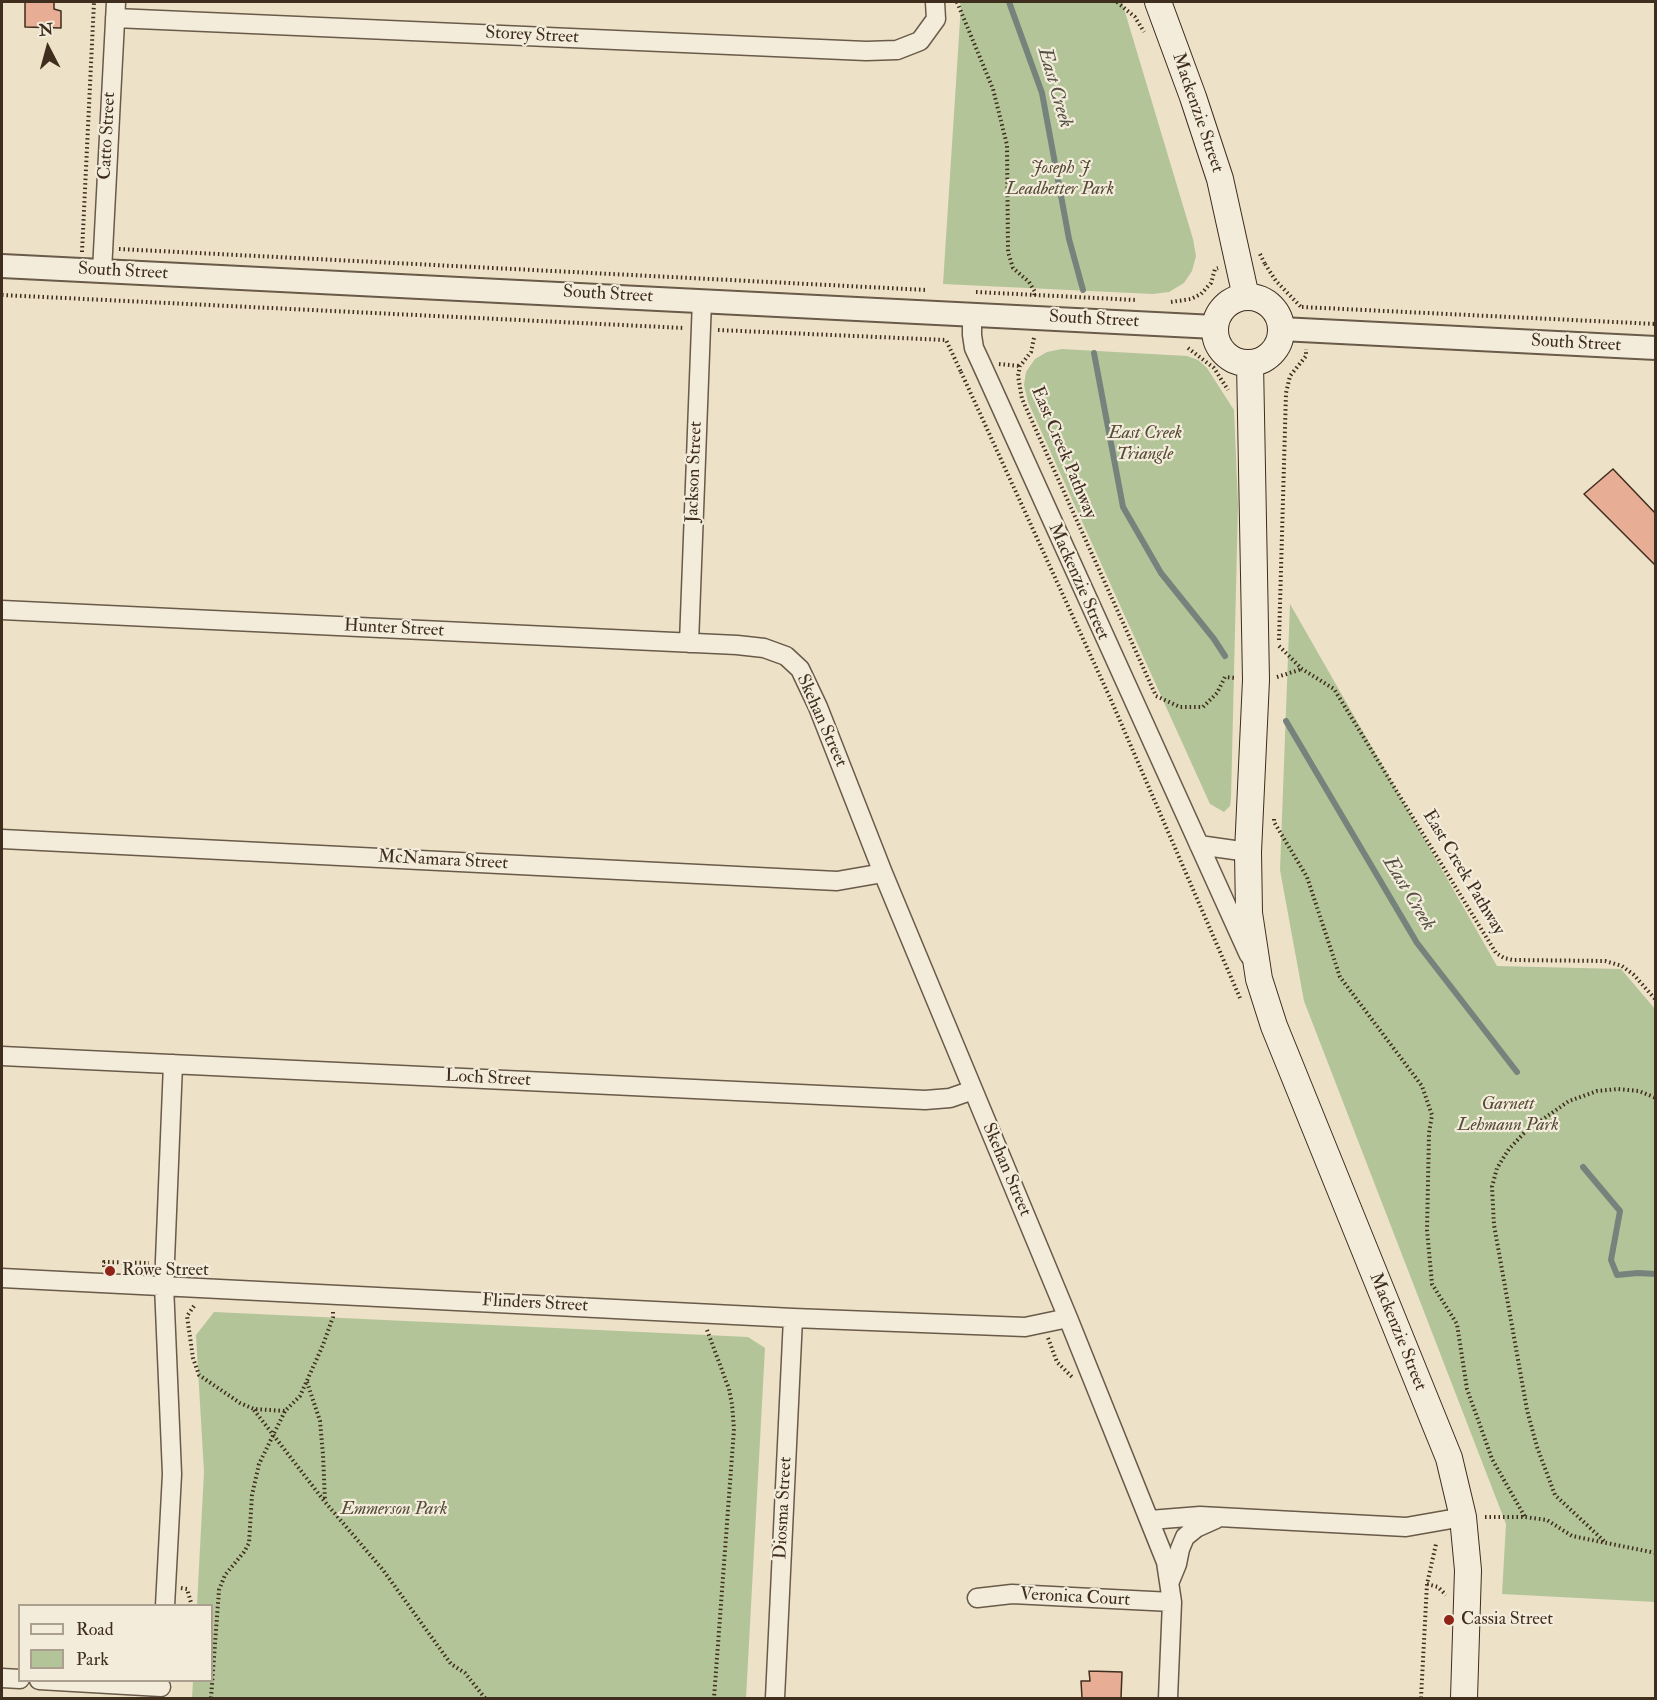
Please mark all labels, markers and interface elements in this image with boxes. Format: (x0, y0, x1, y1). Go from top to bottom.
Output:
north arrow (18, 18, 78, 78)
text: N (38, 19, 54, 41)
street label: Storey Street (485, 23, 579, 49)
water label: East Creek (1031, 45, 1077, 131)
street label: Mackenzie Street (1166, 50, 1228, 176)
street label: Catto Street (95, 92, 121, 180)
park label: Joseph J Leadbetter Park (1006, 158, 1114, 201)
street label: South Street (77, 259, 169, 285)
street label: South Street (562, 282, 654, 308)
street label: South Street (1048, 307, 1140, 333)
street label: South Street (1530, 331, 1622, 357)
street label: East Creek Pathway (1025, 383, 1101, 523)
street label: Jackson Street (682, 421, 708, 523)
park label: East Creek Triangle (1108, 423, 1182, 466)
street label: Mackenzie Street (1043, 520, 1113, 644)
street label: Hunter Street (343, 616, 445, 642)
street label: Skehan Street (791, 671, 851, 771)
street label: East Creek Pathway (1417, 807, 1509, 939)
street label: McNamara Street (377, 847, 509, 875)
water label: East Creek (1376, 852, 1440, 936)
street label: Loch Street (445, 1066, 531, 1092)
park label: Garnett Lehmann Park (1457, 1094, 1559, 1136)
street label: Skehan Street (977, 1120, 1035, 1220)
place label: Rowe Street (122, 1260, 209, 1282)
marker: Rowe Street (103, 1264, 117, 1278)
street label: Mackenzie Street (1364, 1270, 1430, 1394)
street label: Flinders Street (481, 1290, 589, 1318)
street label: Diosma Street (771, 1456, 797, 1560)
park label: Emmerson Park (340, 1499, 448, 1521)
street label: Veronica Court (1019, 1584, 1131, 1612)
legend (18, 1604, 213, 1682)
place label: Cassia Street (1461, 1609, 1553, 1631)
marker: Cassia Street (1442, 1613, 1456, 1627)
text: Road (76, 1618, 114, 1641)
text: Park (76, 1648, 109, 1671)

